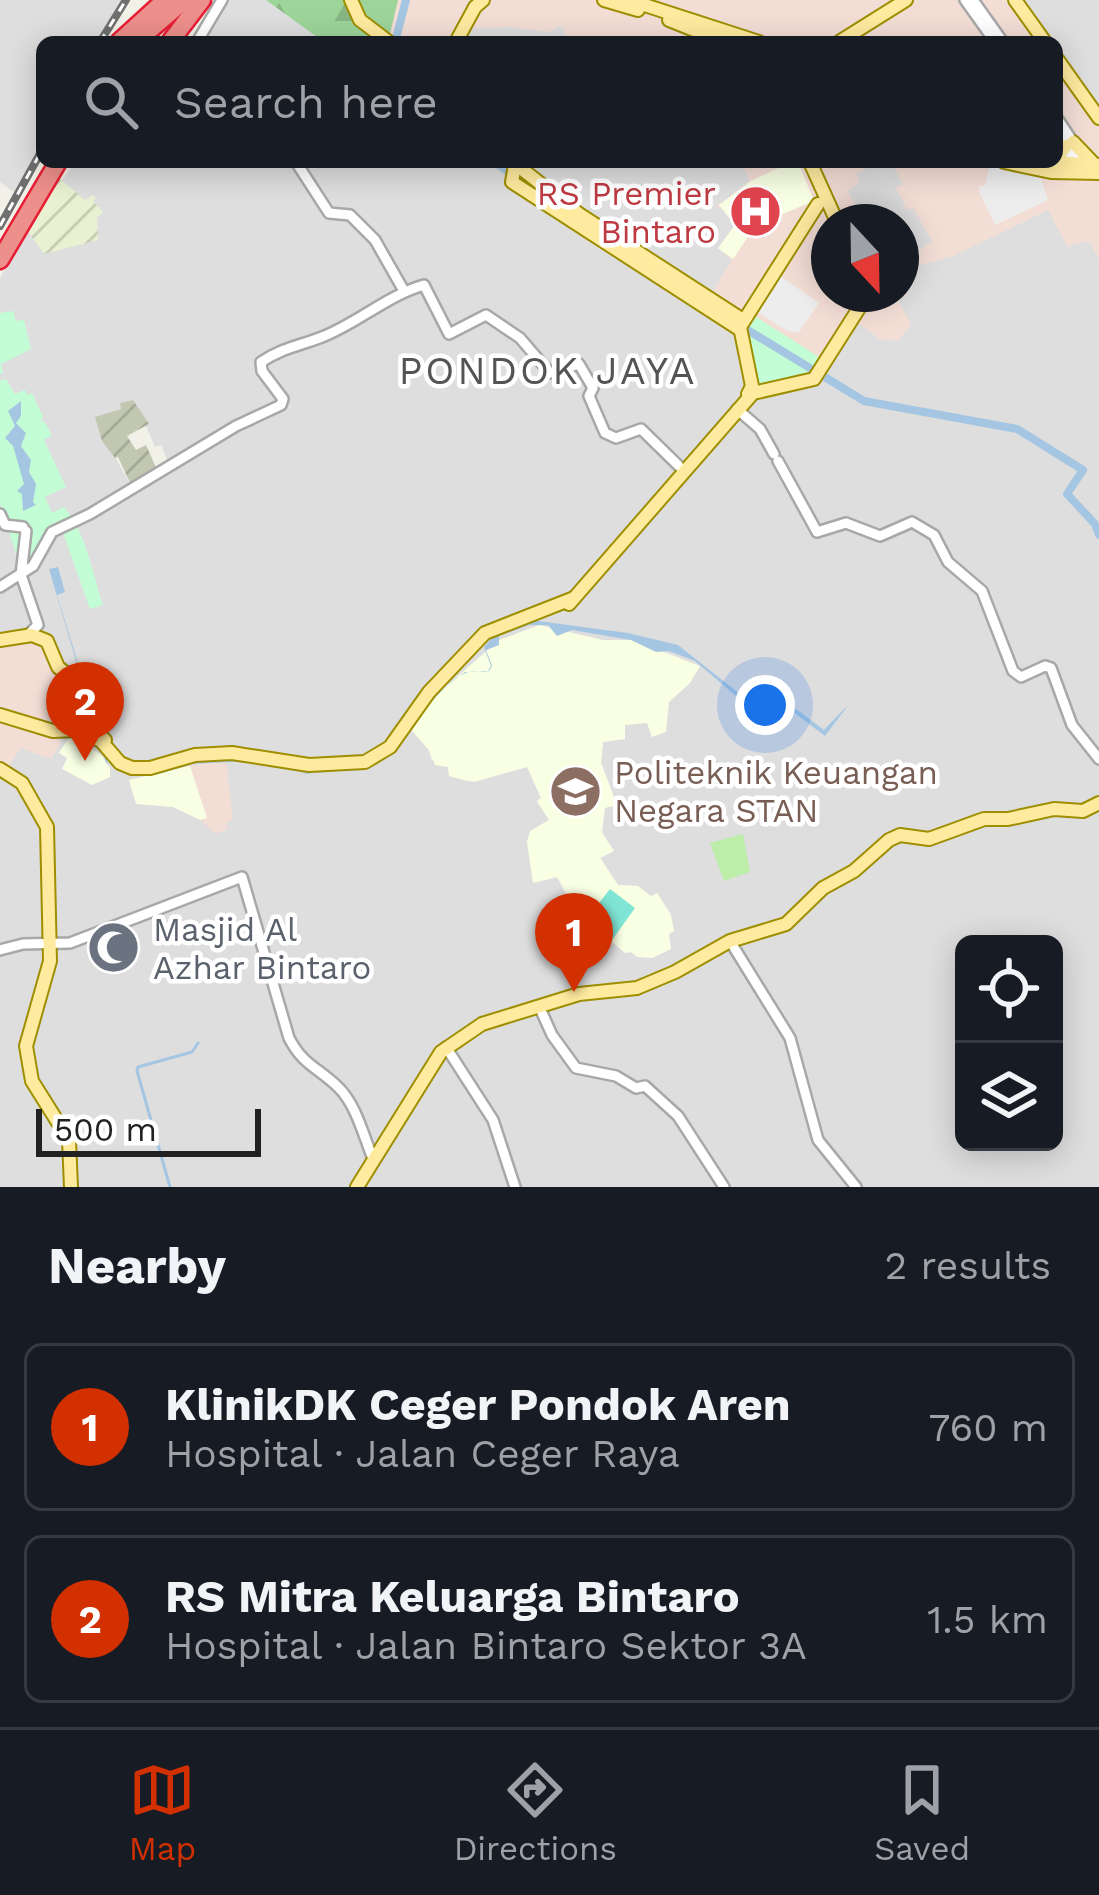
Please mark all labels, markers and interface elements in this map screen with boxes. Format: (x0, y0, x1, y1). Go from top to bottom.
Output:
search box (36, 36, 1063, 168)
icon: search (78, 69, 144, 135)
text: Search here (174, 76, 438, 129)
place label: RS Premier Bintaro (537, 174, 716, 251)
hospital icon: RS Premier Bintaro (727, 184, 783, 240)
north arrow (811, 204, 919, 312)
district label: PONDOK JAYA (398, 348, 698, 393)
pin: 2 (46, 662, 124, 761)
your location (735, 675, 795, 735)
place label: Politeknik Keuangan Negara STAN (614, 753, 938, 830)
school or university icon: Politeknik Keuangan Negara STAN (547, 763, 603, 819)
pin: 1 (535, 893, 613, 992)
place label: Masjid Al Azhar Bintaro (153, 910, 371, 987)
mosque icon: Masjid Al Azhar Bintaro (86, 920, 142, 976)
map controls (955, 935, 1063, 1151)
button: locate (955, 935, 1063, 1043)
button: layers (955, 1043, 1063, 1151)
scale bar (36, 1103, 261, 1156)
text: 500 m (54, 1110, 157, 1149)
text: Nearby (48, 1236, 226, 1295)
text: 2 results (885, 1243, 1051, 1288)
text: KlinikDK Ceger Pondok Aren (165, 1378, 791, 1431)
text: 1 (82, 1405, 98, 1450)
text: 760 m (928, 1405, 1048, 1450)
text: Hospital · Jalan Ceger Raya (165, 1431, 680, 1476)
text: RS Mitra Keluarga Bintaro (165, 1570, 740, 1623)
text: 2 (78, 1597, 102, 1642)
text: 1.5 km (927, 1597, 1048, 1642)
text: Hospital · Jalan Bintaro Sektor 3A (165, 1623, 807, 1668)
tab: Map (129, 1757, 196, 1868)
tab: Directions (454, 1757, 617, 1868)
tab: Saved (874, 1757, 970, 1868)

